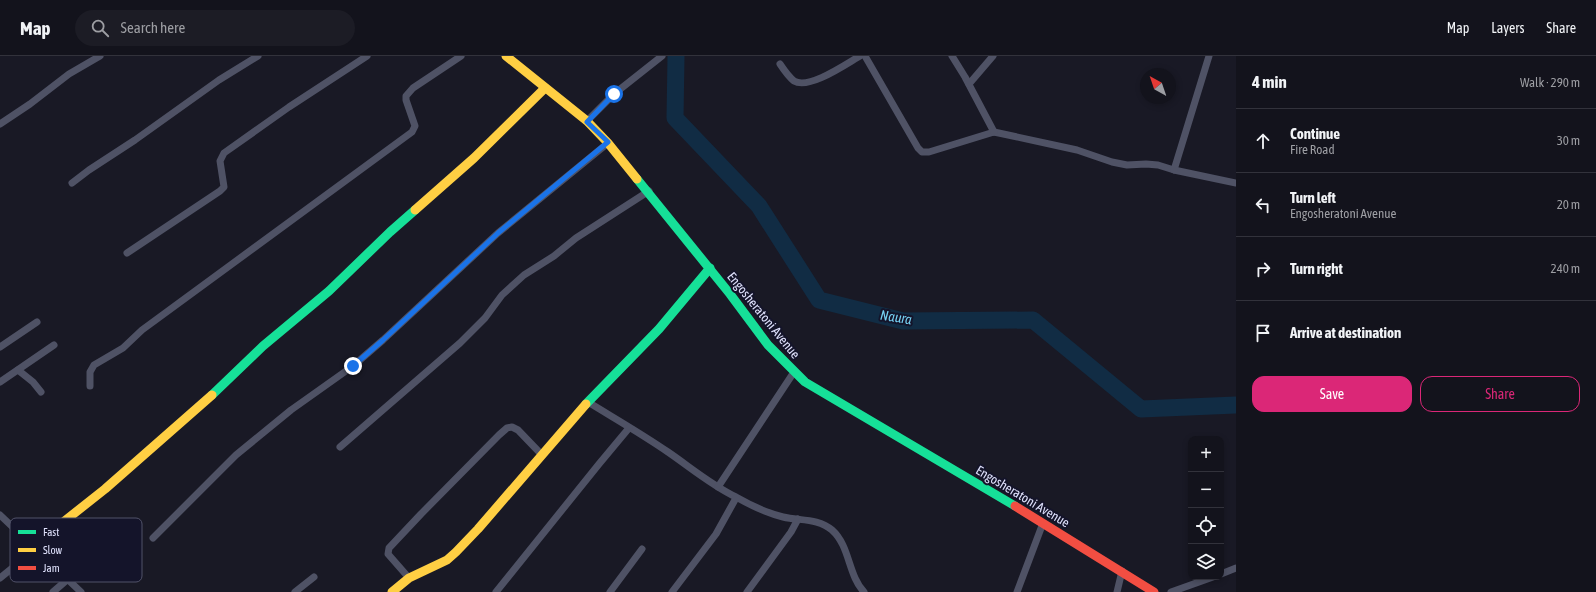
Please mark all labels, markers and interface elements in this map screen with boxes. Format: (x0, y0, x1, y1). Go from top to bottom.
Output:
search box (75, 10, 355, 46)
text: Map (20, 17, 51, 39)
icon: search (89, 17, 111, 39)
text: Search here (121, 19, 185, 36)
text: Map (1447, 20, 1469, 36)
text: Layers (1491, 20, 1524, 36)
text: Share (1546, 20, 1576, 36)
north arrow (1140, 68, 1176, 104)
text: 4 min (1252, 72, 1287, 92)
text: Walk · 290 m (1520, 75, 1580, 90)
route start (605, 85, 623, 103)
text: Continue (1290, 125, 1340, 142)
icon: ahead (1252, 130, 1274, 152)
text: 30 m (1557, 133, 1580, 148)
text: Fire Road (1290, 142, 1335, 157)
text: Turn left (1290, 189, 1336, 206)
icon: left (1252, 194, 1274, 216)
text: 20 m (1557, 197, 1580, 212)
text: Engosheratoni Avenue (1290, 206, 1396, 221)
icon: right (1252, 258, 1274, 280)
text: Turn right (1290, 260, 1343, 277)
text: 240 m (1551, 261, 1580, 276)
street label: Engosheratoni Avenue (724, 269, 803, 361)
water label: Naura (879, 307, 913, 327)
icon: arrive (1252, 322, 1274, 344)
text: Arrive at destination (1290, 324, 1401, 341)
route end (344, 357, 362, 375)
button: Save (1252, 376, 1412, 412)
button: Share (1420, 376, 1580, 412)
map controls (1188, 436, 1224, 580)
button: + (1188, 436, 1224, 472)
street label: Engosheratoni Avenue (973, 463, 1072, 530)
button: − (1188, 472, 1224, 508)
button: locate (1188, 508, 1224, 544)
legend (10, 518, 142, 582)
text: Fast (43, 526, 59, 538)
text: Slow (43, 544, 62, 556)
button: layers (1188, 544, 1224, 580)
text: Jam (43, 562, 60, 574)

